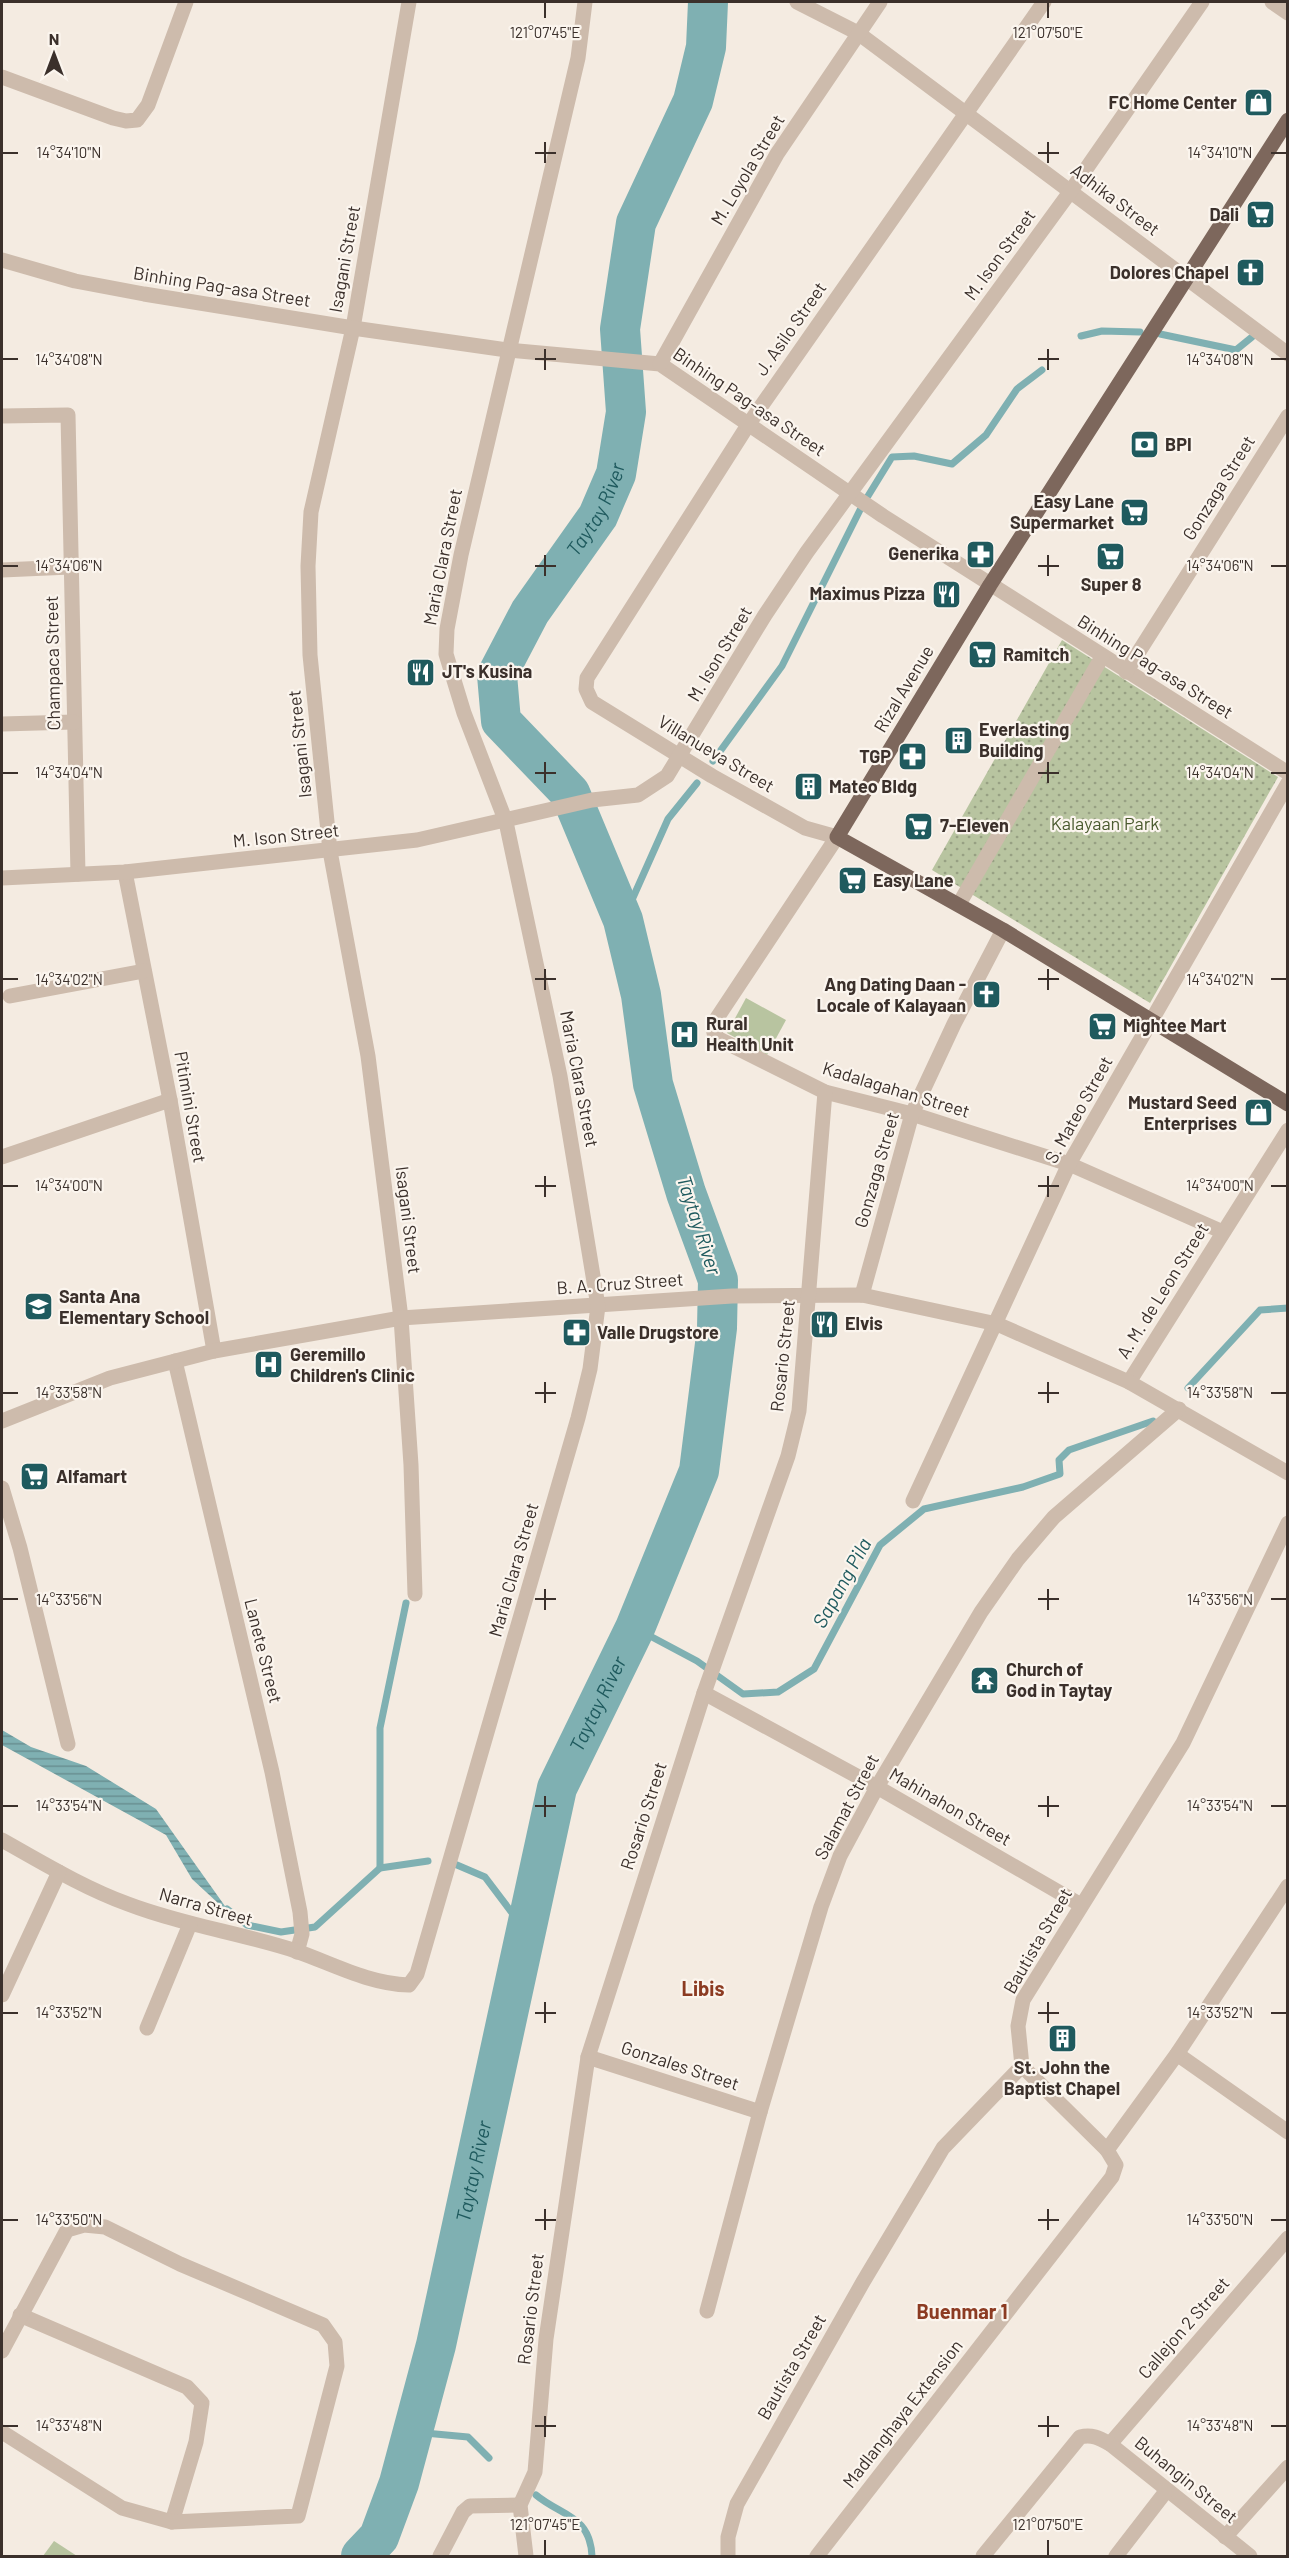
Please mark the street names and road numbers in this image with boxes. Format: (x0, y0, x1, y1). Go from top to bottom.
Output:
street label: M. Loyola Street (706, 110, 789, 229)
street label: Adhika Street (1067, 159, 1164, 240)
street label: Isagani Street (324, 204, 364, 314)
street label: M. Ison Street (959, 205, 1040, 304)
street label: Binhing Pag-asa Street (132, 261, 312, 311)
street label: J. Asilo Street (750, 277, 831, 380)
street label: Binhing Pag-asa Street (669, 342, 830, 460)
street label: Gonzaga Street (1177, 431, 1259, 544)
street label: Maria Clara Street (418, 487, 466, 627)
street label: Champaca Street (40, 595, 64, 731)
street label: M. Ison Street (682, 602, 756, 705)
street label: Binhing Pag-asa Street (1074, 609, 1237, 723)
street label: Rizal Avenue (869, 641, 938, 736)
street label: Isagani Street (282, 689, 316, 799)
street label: Villanueva Street (654, 710, 779, 796)
street label: M. Ison Street (232, 818, 340, 852)
street label: Maria Clara Street (556, 1009, 604, 1149)
street label: Pitimini Street (170, 1049, 212, 1164)
street label: S. Mateo Street (1040, 1052, 1117, 1167)
street label: Kadalagahan Street (820, 1056, 973, 1122)
street label: Gonzaga Street (849, 1109, 903, 1230)
street label: Isagani Street (391, 1165, 427, 1275)
street label: A. M. de Leon Street (1111, 1218, 1213, 1362)
street label: B. A. Cruz Street (556, 1268, 684, 1298)
street label: Rosario Street (765, 1299, 799, 1413)
street label: Maria Clara Street (483, 1500, 543, 1639)
street label: Lanete Street (240, 1596, 288, 1705)
street label: Salamat Street (809, 1750, 883, 1863)
street label: Rosario Street (615, 1759, 671, 1873)
street label: Mahinahon Street (886, 1762, 1015, 1850)
street label: Narra Street (157, 1882, 256, 1930)
street label: Bautista Street (998, 1884, 1076, 1997)
street label: Gonzales Street (619, 2036, 742, 2094)
street label: Rosario Street (512, 2252, 548, 2366)
street label: Callejon 2 Street (1133, 2272, 1233, 2383)
street label: Bautista Street (752, 2310, 830, 2423)
street label: Madlanghaya Extension (837, 2335, 967, 2492)
street label: Buhangin Street (1131, 2431, 1242, 2527)

